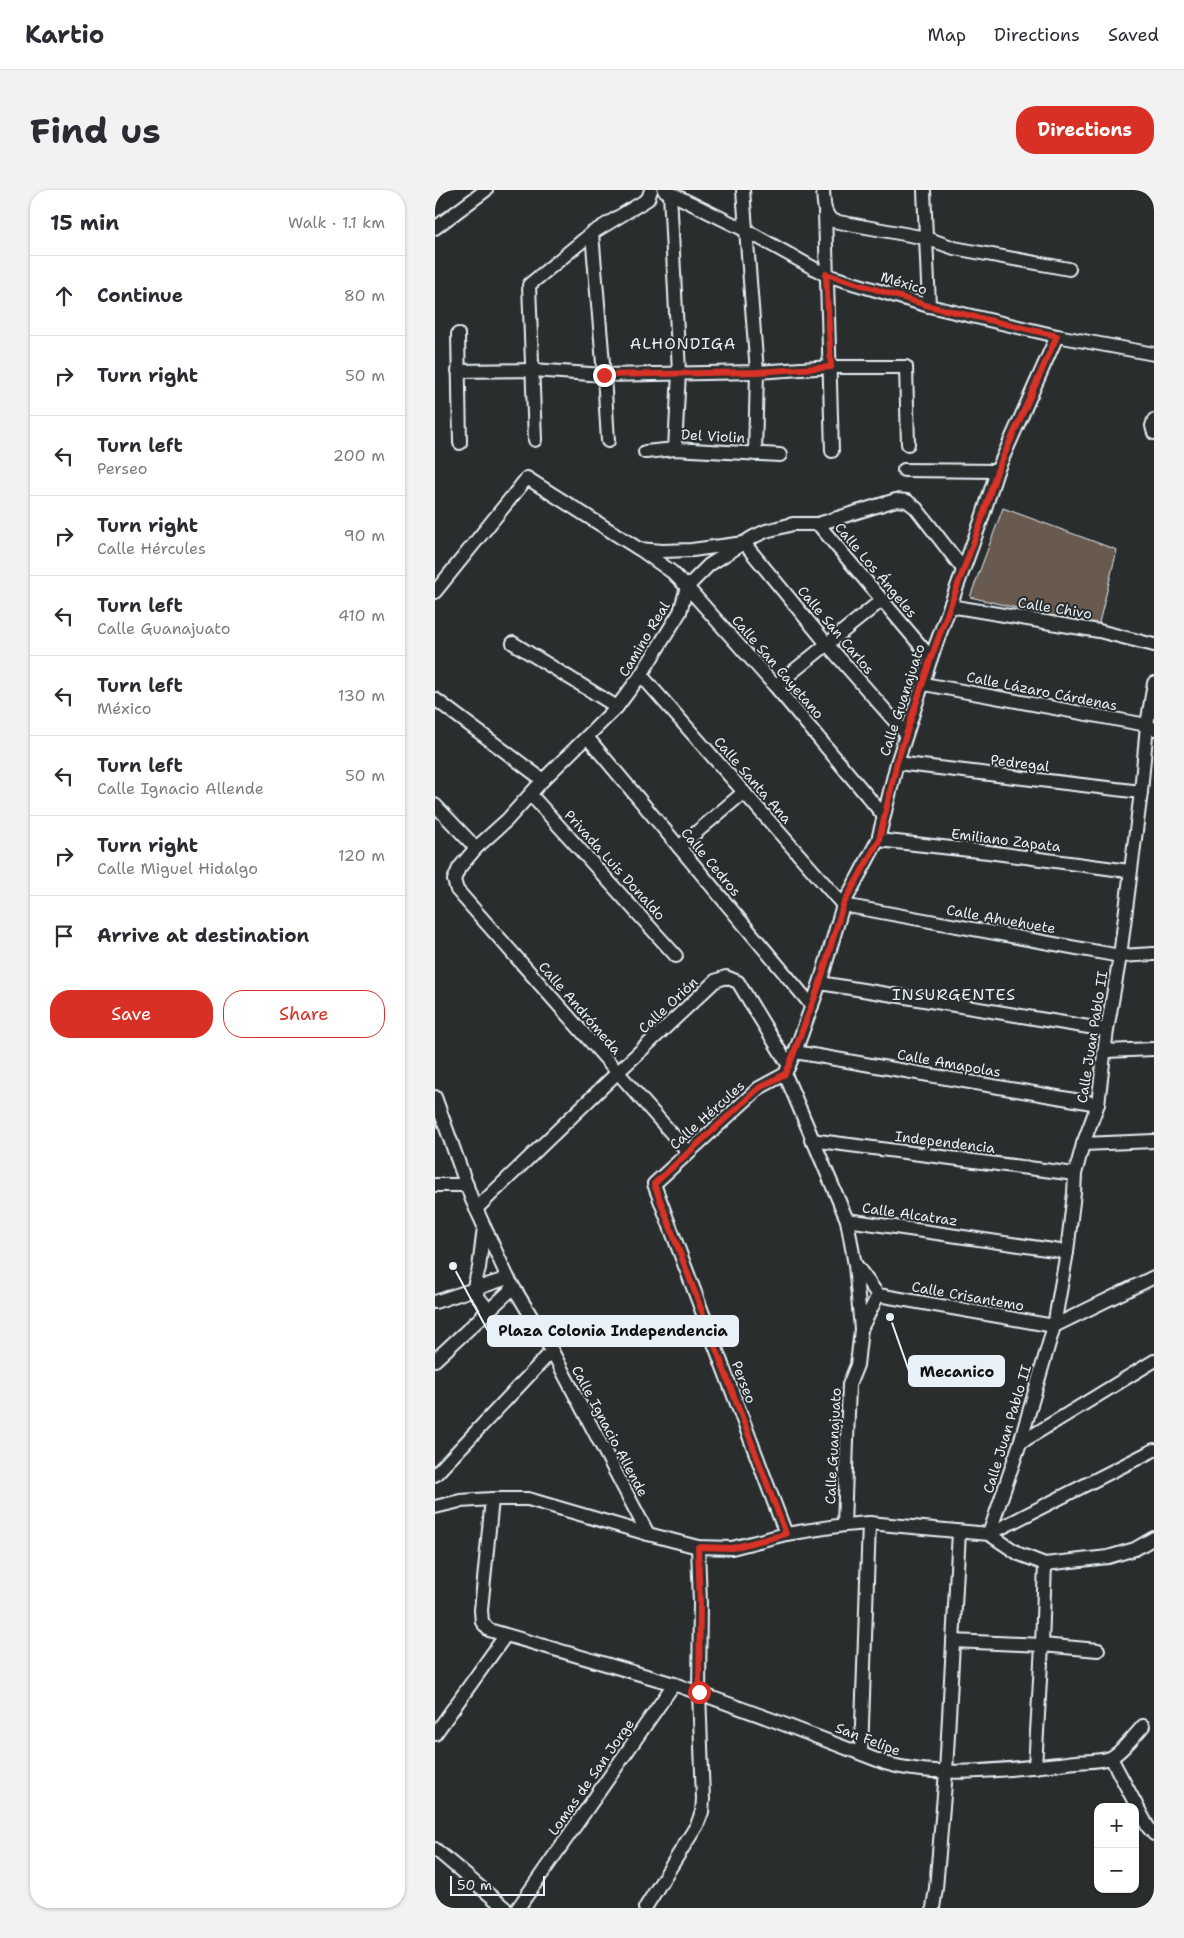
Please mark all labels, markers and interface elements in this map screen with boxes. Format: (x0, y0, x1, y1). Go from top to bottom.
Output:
text: Kartio (25, 19, 104, 51)
text: Map (928, 23, 966, 47)
text: Directions (994, 23, 1080, 47)
text: Saved (1108, 23, 1159, 47)
button: Directions (1016, 106, 1154, 154)
text: Find us (30, 107, 161, 154)
text: 15 min (50, 209, 119, 237)
text: Walk · 1.1 km (288, 212, 385, 233)
street label: México (879, 267, 929, 299)
icon: ahead (50, 282, 78, 310)
text: Continue (97, 283, 183, 308)
text: 80 m (344, 285, 385, 306)
district label: ALHONDIGA (630, 333, 736, 354)
icon: right (50, 362, 78, 390)
text: Turn right (97, 363, 198, 388)
route end (593, 364, 616, 387)
text: 50 m (345, 365, 385, 386)
street label: Del Violin (681, 425, 746, 447)
text: Turn left (97, 433, 183, 458)
icon: left (50, 442, 78, 470)
text: 200 m (333, 445, 385, 466)
text: Perseo (97, 458, 148, 479)
text: Turn right (97, 513, 198, 538)
street label: Calle Los Ángeles (831, 519, 921, 621)
icon: right (50, 522, 78, 550)
text: 90 m (344, 525, 385, 546)
text: Calle Hércules (97, 538, 206, 559)
street label: Calle San Carlos (794, 582, 878, 678)
text: Turn left (97, 593, 183, 618)
street label: Calle Chivo (1017, 593, 1093, 623)
street label: Camino Real (615, 597, 674, 680)
icon: left (50, 602, 78, 630)
text: 410 m (338, 605, 385, 626)
street label: Calle San Cayetano (728, 611, 828, 723)
text: Calle Guanajuato (97, 618, 230, 639)
street label: Calle Guanajuato (875, 642, 929, 758)
street label: Calle Lázaro Cárdenas (965, 668, 1119, 714)
text: Turn left (97, 673, 183, 698)
icon: left (50, 682, 78, 710)
text: 130 m (338, 685, 385, 706)
text: México (97, 698, 151, 719)
street label: Calle Santa Ana (710, 733, 796, 827)
street label: Pedregal (990, 750, 1051, 776)
text: Turn left (97, 753, 183, 778)
icon: left (50, 762, 78, 790)
text: 50 m (345, 765, 385, 786)
text: Calle Ignacio Allende (97, 778, 264, 799)
street label: Privada Luis Donaldo (561, 806, 669, 924)
street label: Calle Cedros (677, 824, 745, 900)
street label: Emiliano Zapata (950, 824, 1062, 856)
text: Turn right (97, 833, 198, 858)
icon: right (50, 842, 78, 870)
text: 120 m (338, 845, 385, 866)
text: Calle Miguel Hidalgo (97, 858, 258, 879)
street label: Calle Ahuehuete (945, 901, 1057, 937)
icon: arrive (50, 922, 78, 950)
text: Arrive at destination (97, 923, 309, 948)
street label: Calle Andrómeda (535, 958, 625, 1058)
street label: Calle Juan Pablo II (1073, 969, 1111, 1104)
street label: Calle Orión (634, 973, 702, 1037)
district label: INSURGENTES (892, 984, 1016, 1005)
button: Save (50, 990, 213, 1038)
button: Share (223, 990, 385, 1038)
street label: Calle Amapolas (896, 1045, 1002, 1081)
street label: Calle Hércules (666, 1076, 748, 1154)
street label: Independencia (894, 1127, 996, 1157)
street label: Calle Alcatraz (861, 1198, 959, 1230)
street label: Calle Crisantemo (910, 1277, 1026, 1315)
callout: Plaza Colonia Independencia (488, 1316, 738, 1346)
text: Plaza Colonia Independencia (498, 1321, 729, 1341)
callout: Mecanico (909, 1356, 1004, 1386)
street label: Perseo (728, 1358, 760, 1406)
street label: Calle Ignacio Allende (568, 1362, 652, 1500)
text: Mecanico (920, 1362, 995, 1382)
street label: Calle Juan Pablo II (979, 1362, 1035, 1495)
street label: Calle Guanajuato (821, 1387, 845, 1505)
route start (688, 1681, 711, 1704)
street label: Lomas de San Jorge (544, 1715, 638, 1839)
street label: San Felipe (833, 1718, 903, 1760)
map controls (1094, 1803, 1139, 1893)
button: + (1094, 1803, 1139, 1848)
button: − (1094, 1848, 1139, 1893)
scale bar (450, 1873, 545, 1896)
text: 50 m (457, 1876, 492, 1894)

